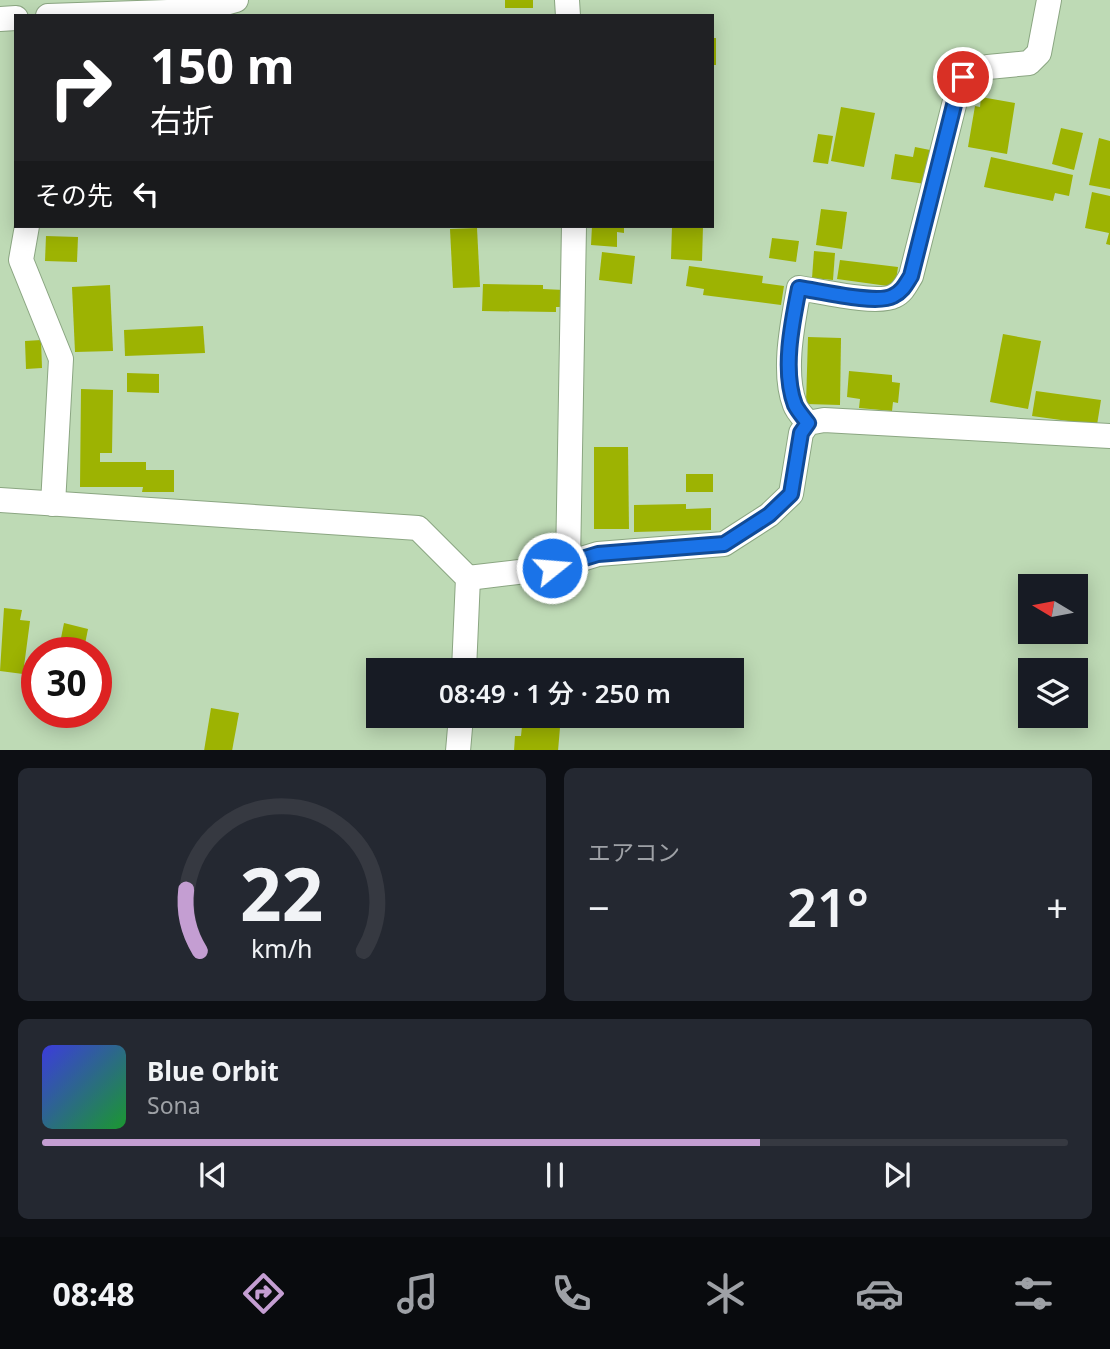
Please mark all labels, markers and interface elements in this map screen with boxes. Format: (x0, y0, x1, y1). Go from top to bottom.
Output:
text: 150 m (150, 32, 295, 98)
icon: right (35, 42, 126, 133)
pin (933, 47, 993, 107)
icon: arrive (944, 58, 982, 96)
text: 右折 (150, 98, 214, 141)
icon: left (127, 175, 165, 213)
text: その先 (35, 177, 113, 213)
position arrow (515, 531, 589, 605)
north arrow (1018, 574, 1088, 644)
map controls (1018, 574, 1088, 728)
speed limit sign: 30 (21, 637, 112, 728)
button: layers (1018, 658, 1088, 728)
text: 08:49 · 1 分 · 250 m (439, 675, 671, 711)
text: エアコン (588, 836, 680, 868)
text: 22 (240, 843, 324, 942)
text: 21° (787, 871, 869, 942)
text: − (588, 881, 610, 933)
text: + (1046, 881, 1068, 933)
text: km/h (251, 930, 313, 964)
text: Blue Orbit (147, 1053, 279, 1089)
text: Sona (147, 1089, 201, 1121)
icon: previous (194, 1156, 232, 1194)
icon: pause (536, 1156, 574, 1194)
icon: next (878, 1156, 916, 1194)
icon: directions (239, 1269, 288, 1318)
icon: music (393, 1269, 442, 1318)
icon: phone (547, 1269, 596, 1318)
icon: climate (701, 1269, 750, 1318)
icon: car (855, 1269, 904, 1318)
icon: filters (1009, 1269, 1058, 1318)
text: 08:48 (52, 1272, 135, 1315)

